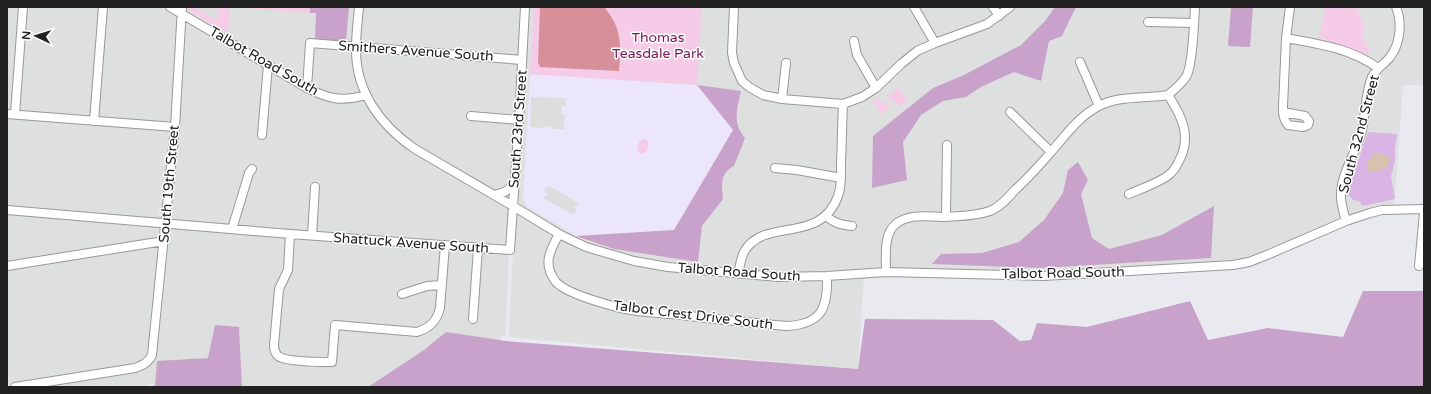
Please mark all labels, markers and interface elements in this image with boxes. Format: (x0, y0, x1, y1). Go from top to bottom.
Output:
north arrow (16, 16, 56, 56)
street label: Talbot Road South (206, 23, 322, 99)
park label: Thomas Teasdale Park (612, 29, 704, 62)
text: N (20, 30, 33, 40)
street label: Smithers Avenue South (338, 37, 494, 65)
street label: South 23rd Street (505, 69, 531, 189)
street label: South 32nd Street (1335, 72, 1383, 195)
street label: South 19th Street (155, 124, 183, 244)
street label: Shattuck Avenue South (333, 229, 489, 257)
street label: Talbot Road South (677, 259, 801, 285)
street label: Talbot Road South (1001, 263, 1125, 283)
street label: Talbot Crest Drive South (612, 297, 774, 333)

